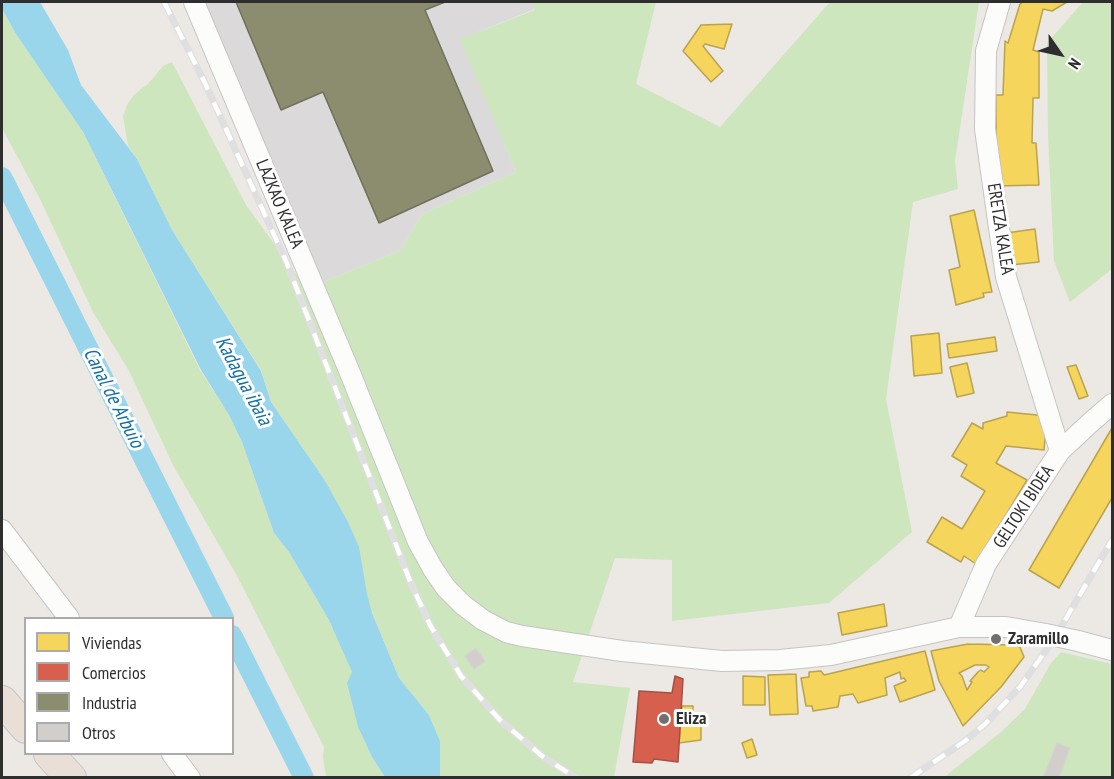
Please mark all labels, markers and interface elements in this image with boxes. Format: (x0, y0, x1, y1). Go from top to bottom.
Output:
north arrow (1030, 24, 1090, 84)
text: N (1064, 55, 1086, 73)
street label: LAZKAO KALEA (251, 156, 307, 252)
street label: ERETZA KALEA (982, 182, 1018, 276)
water label: Kadagua ibaia (210, 333, 276, 429)
water label: Canal de Arbuio (78, 344, 148, 452)
street label: GELTOKI BIDEA (989, 461, 1059, 553)
legend (24, 617, 234, 755)
place label: Zaramillo (1008, 628, 1069, 650)
text: Viviendas (82, 631, 142, 654)
marker: Zaramillo (989, 632, 1003, 646)
text: Comercios (82, 661, 146, 684)
text: Industria (82, 691, 137, 714)
place label: Eliza (676, 708, 706, 730)
marker: Eliza (657, 712, 671, 726)
text: Otros (82, 721, 116, 744)

